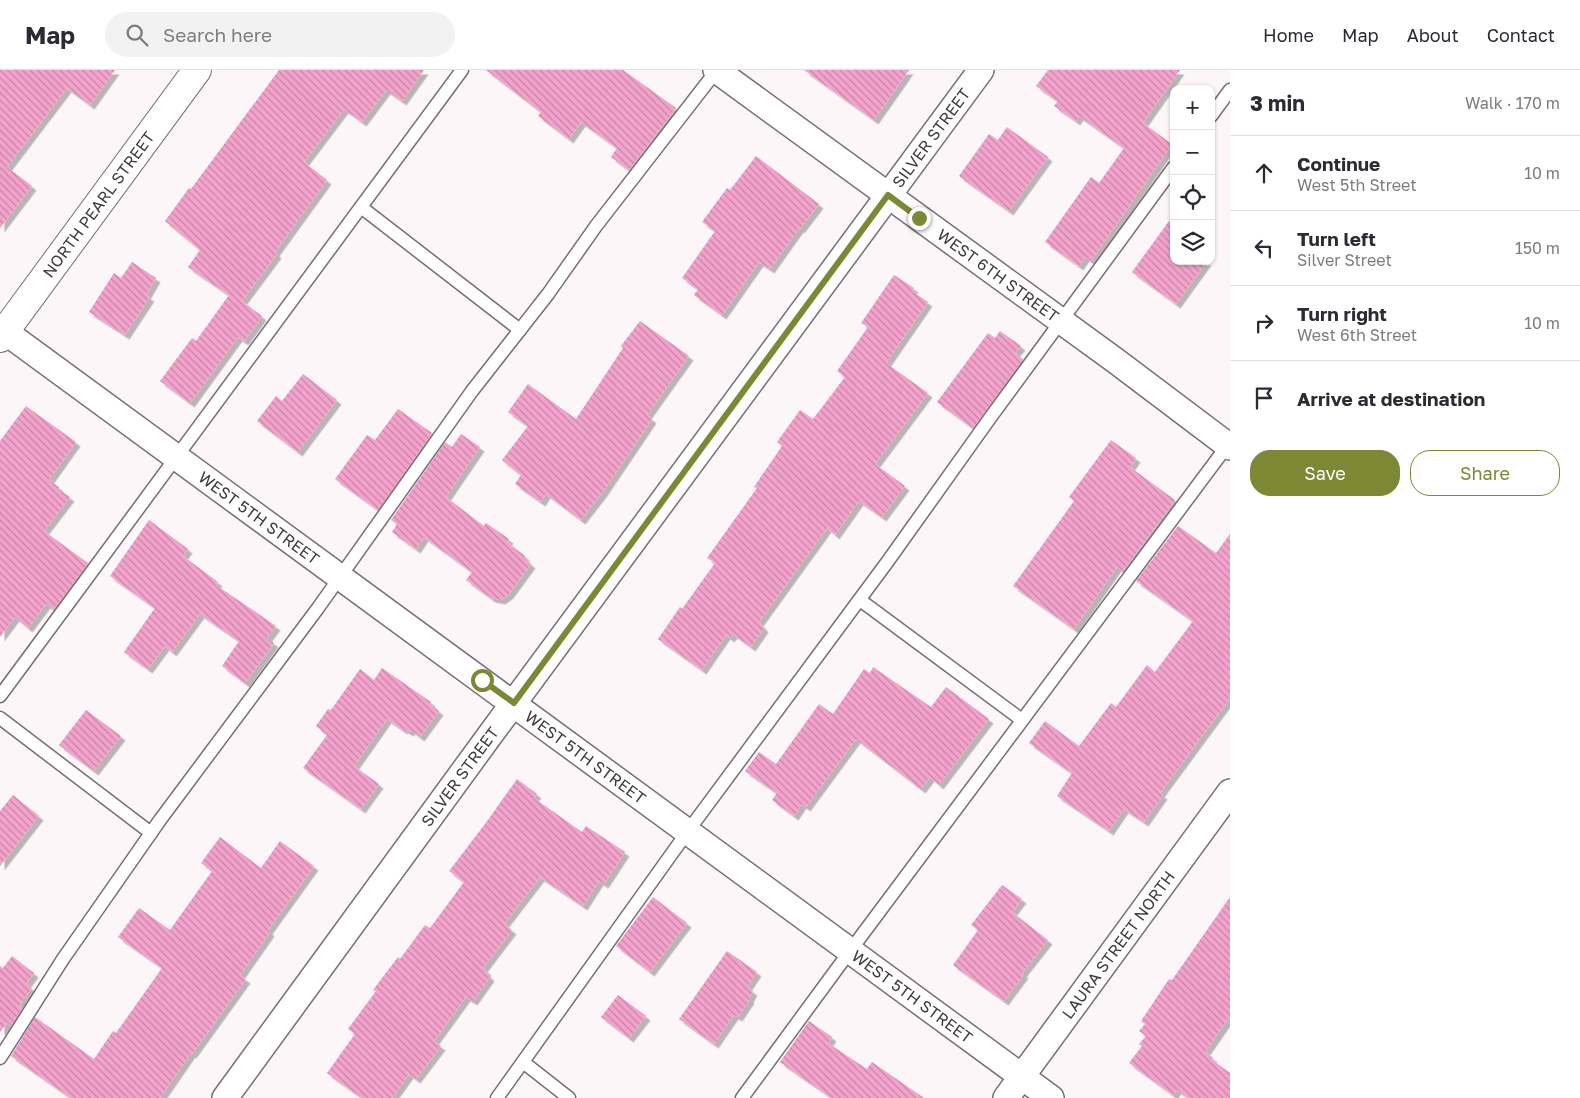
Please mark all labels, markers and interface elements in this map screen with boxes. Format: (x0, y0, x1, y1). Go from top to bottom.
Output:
search box (105, 12, 455, 57)
text: Map (25, 20, 75, 49)
icon: search (123, 21, 151, 49)
text: Search here (163, 23, 272, 46)
text: Home (1263, 24, 1314, 46)
text: Map (1342, 24, 1379, 46)
text: About (1407, 24, 1459, 46)
text: Contact (1487, 24, 1555, 46)
street label: SILVER STREET (888, 84, 974, 191)
map controls (1170, 85, 1215, 265)
button: + (1170, 85, 1215, 130)
text: 3 min (1250, 90, 1305, 116)
text: Walk · 170 m (1465, 93, 1560, 113)
street label: NORTH PEARL STREET (38, 127, 159, 281)
button: − (1170, 130, 1215, 175)
text: Continue (1297, 152, 1380, 175)
icon: ahead (1250, 159, 1278, 187)
text: 10 m (1524, 163, 1560, 183)
button: locate (1170, 175, 1215, 220)
text: West 5th Street (1297, 175, 1417, 195)
route end (908, 207, 931, 230)
button: layers (1170, 220, 1215, 265)
street label: WEST 6TH STREET (934, 224, 1063, 326)
text: Turn left (1297, 227, 1376, 250)
icon: left (1250, 234, 1278, 262)
text: 150 m (1515, 238, 1560, 258)
text: Silver Street (1297, 250, 1392, 270)
text: Turn right (1297, 302, 1387, 325)
icon: right (1250, 309, 1278, 337)
text: 10 m (1524, 313, 1560, 333)
text: West 6th Street (1297, 325, 1417, 345)
icon: arrive (1250, 384, 1278, 412)
text: Arrive at destination (1297, 387, 1485, 410)
button: Save (1250, 450, 1400, 496)
button: Share (1410, 450, 1560, 496)
street label: WEST 5TH STREET (195, 467, 323, 569)
route start (471, 669, 494, 692)
street label: WEST 5TH STREET (521, 706, 650, 808)
street label: SILVER STREET (417, 723, 503, 830)
street label: LAURA STREET NORTH (1057, 867, 1179, 1023)
street label: WEST 5TH STREET (848, 945, 977, 1047)

